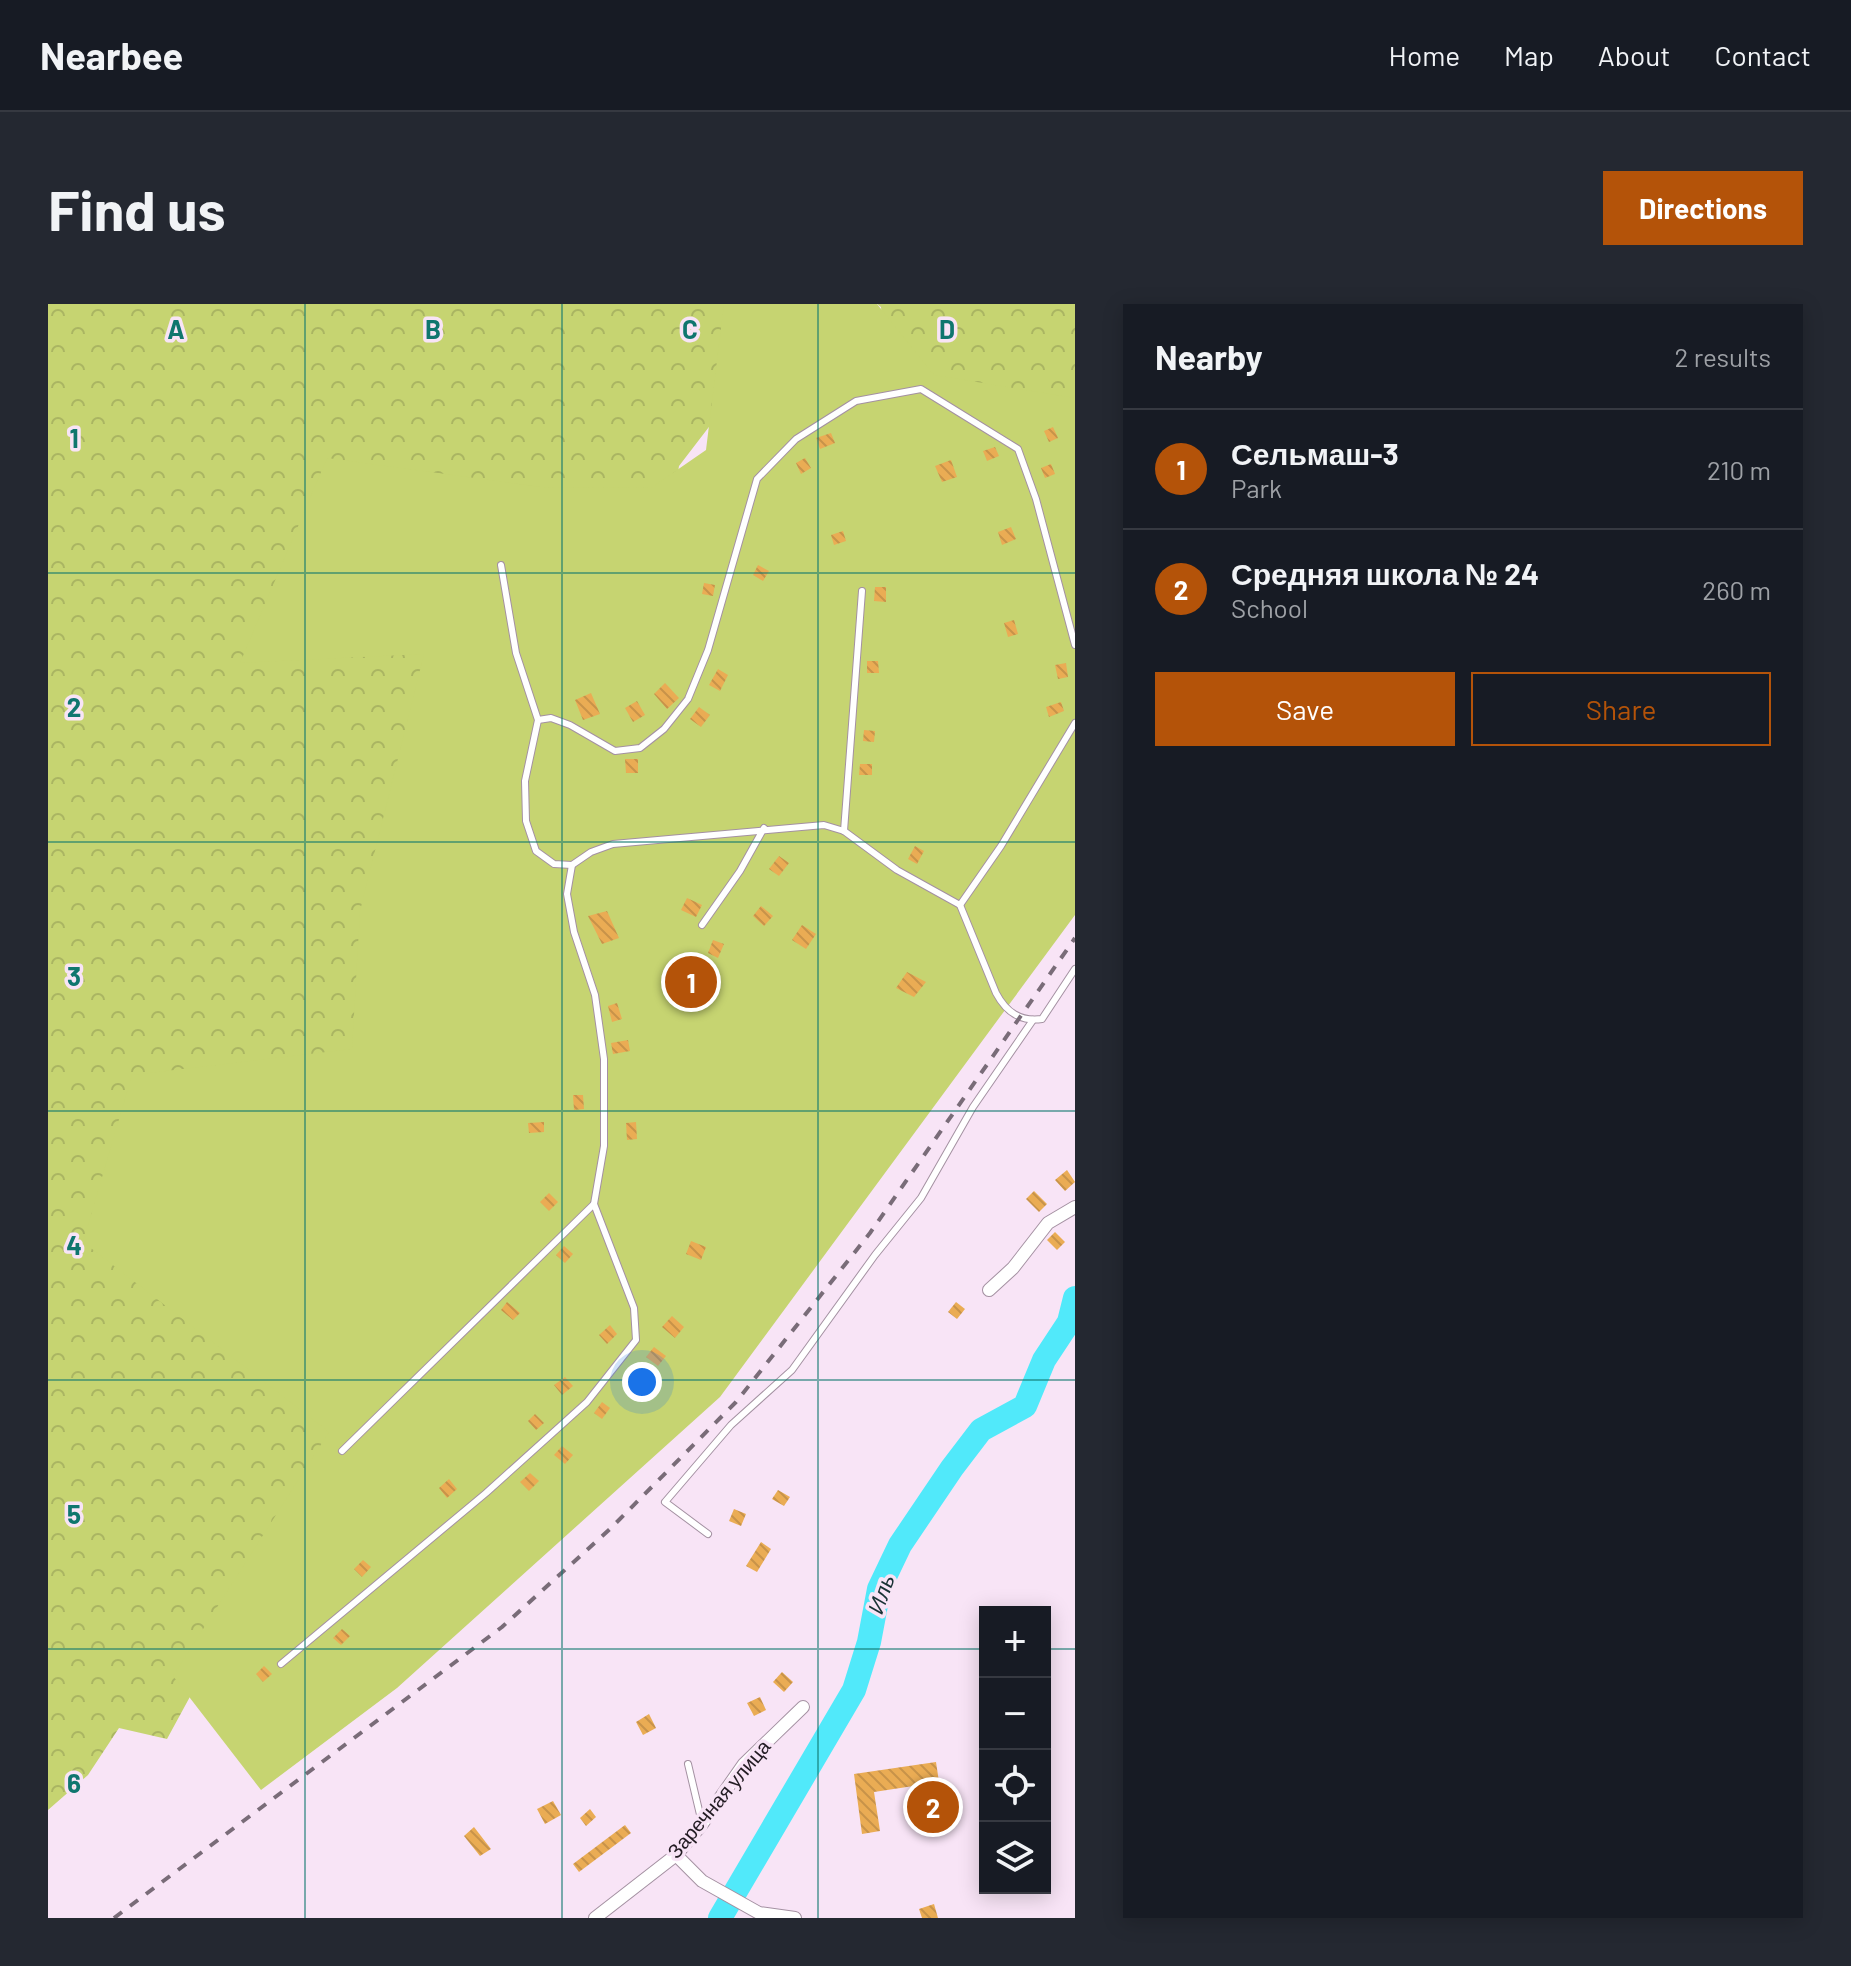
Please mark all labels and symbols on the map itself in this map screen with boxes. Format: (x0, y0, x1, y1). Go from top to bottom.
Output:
text: A (167, 313, 185, 344)
text: B (425, 313, 441, 344)
text: C (682, 313, 698, 344)
text: D (939, 313, 955, 344)
text: 1 (69, 422, 79, 453)
text: 2 (67, 691, 81, 722)
pin: 1 (665, 952, 717, 1012)
text: 3 (67, 960, 81, 991)
text: 4 (66, 1229, 82, 1260)
your location (622, 1362, 662, 1402)
text: 5 (67, 1498, 81, 1529)
water label: Иль (861, 1571, 899, 1617)
street label: Заречная улица (662, 1734, 775, 1862)
text: 6 (67, 1767, 81, 1798)
pin: 2 (907, 1777, 959, 1837)

